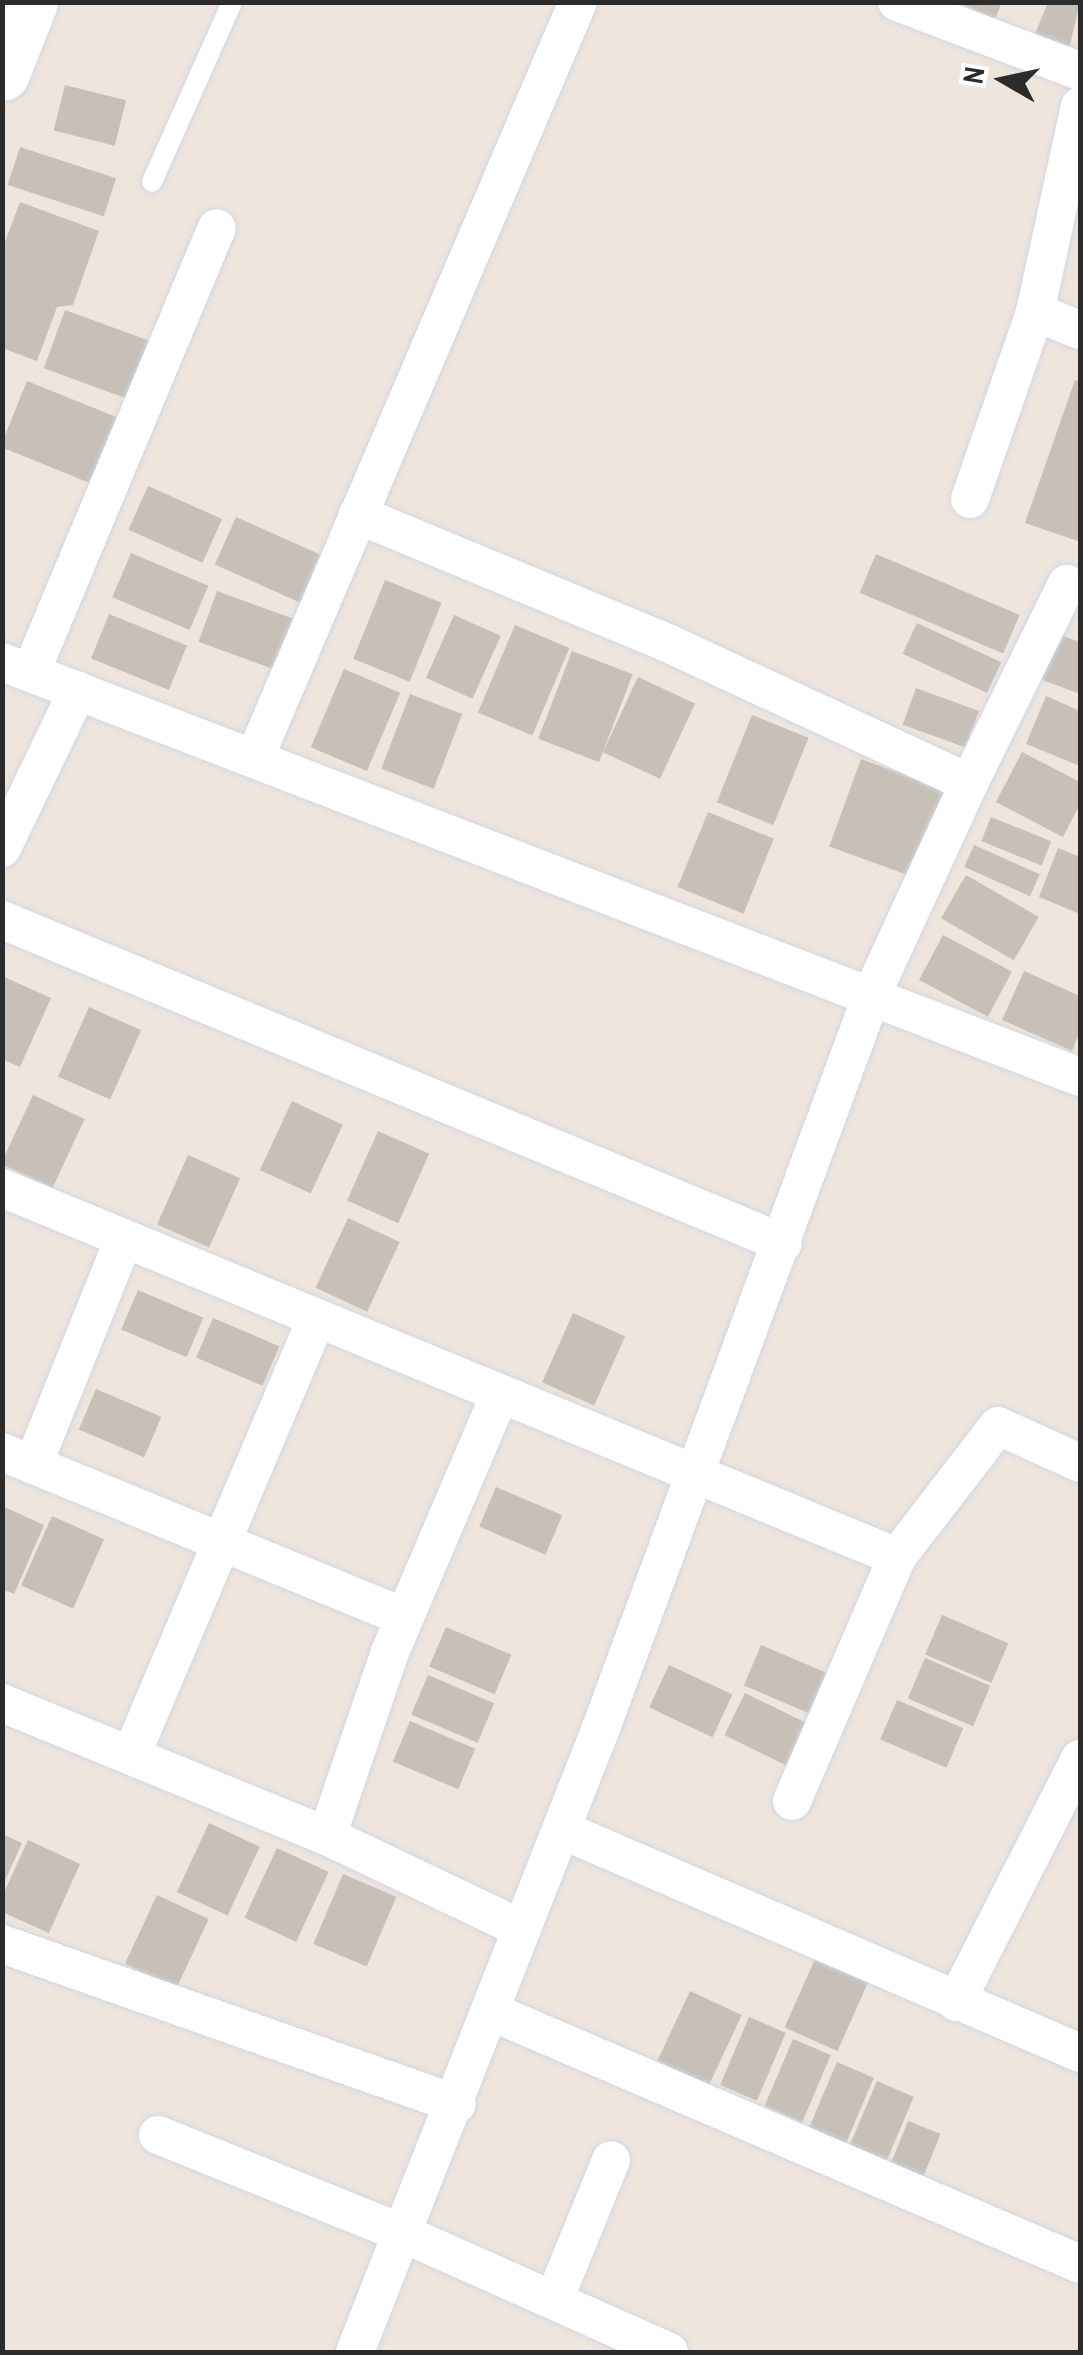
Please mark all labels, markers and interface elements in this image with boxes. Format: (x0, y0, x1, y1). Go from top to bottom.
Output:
north arrow (953, 30, 1053, 130)
text: N (953, 64, 993, 86)

